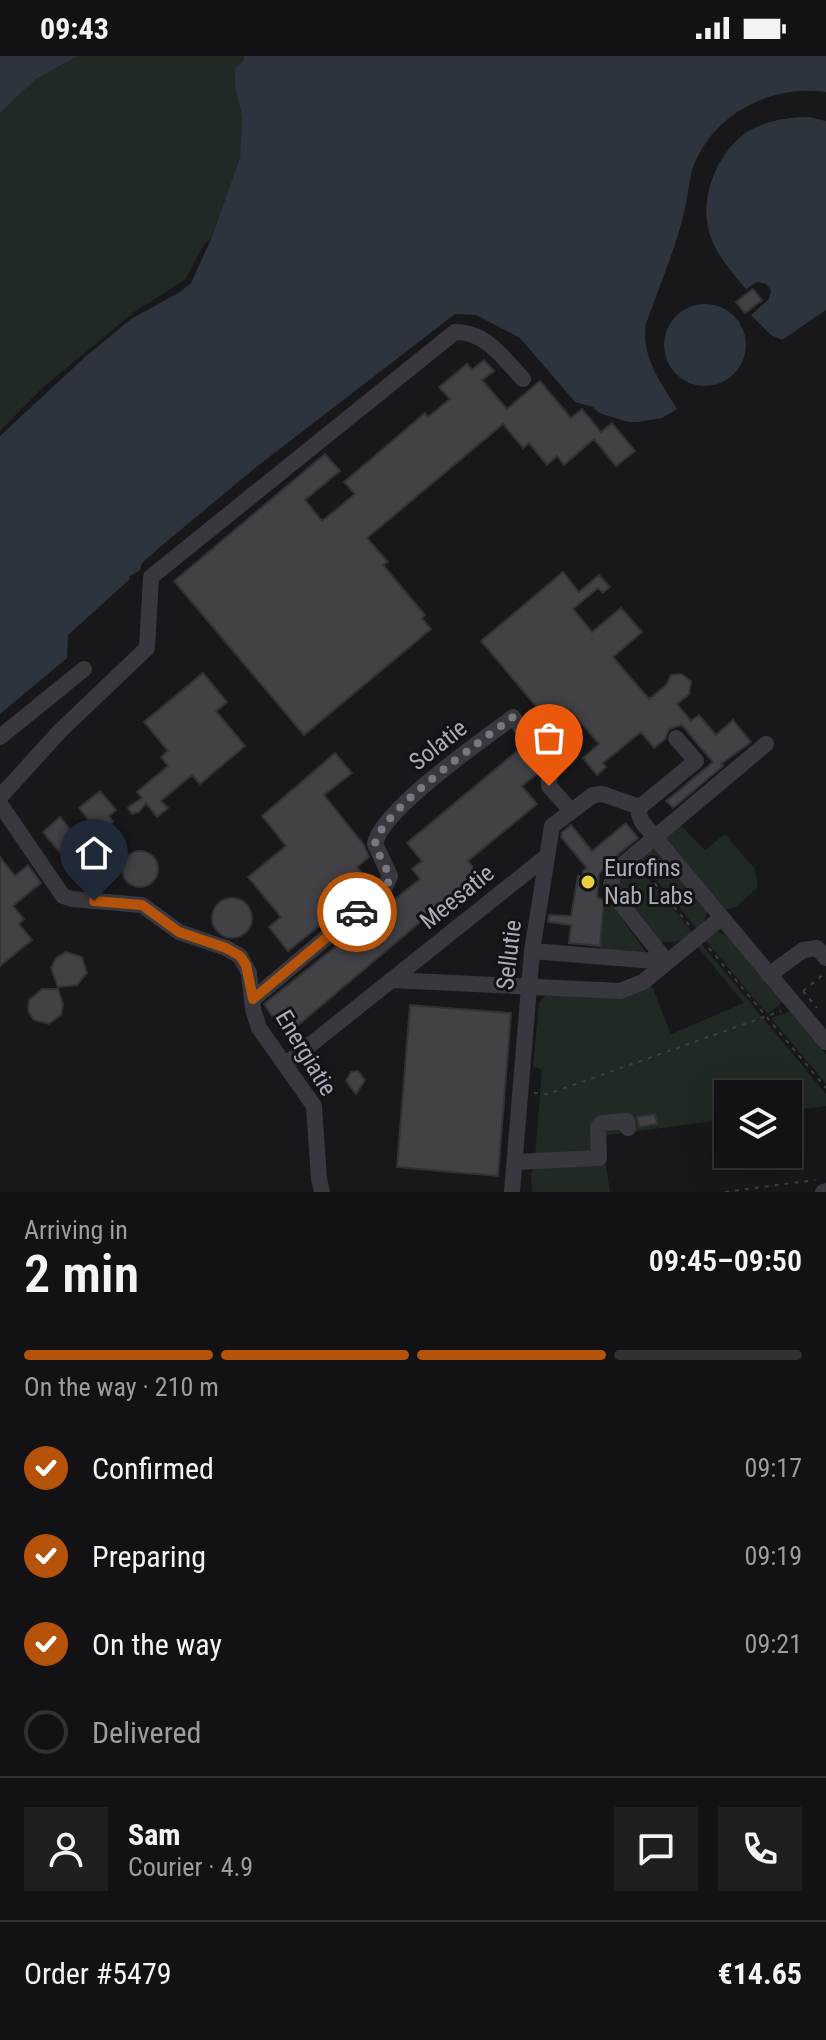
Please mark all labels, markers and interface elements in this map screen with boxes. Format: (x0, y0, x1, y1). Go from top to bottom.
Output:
text: 09:43 (40, 11, 109, 46)
pin (515, 704, 583, 786)
street label: Solatie (404, 714, 472, 776)
icon: bag (527, 716, 571, 760)
pin (60, 819, 128, 901)
icon: home (72, 831, 116, 875)
place label: Eurofins Nab Labs (604, 854, 693, 910)
street label: Meesatie (414, 859, 500, 935)
courier (317, 872, 397, 952)
marker: Eurofins Nab Labs (579, 873, 597, 891)
icon: car (335, 890, 379, 934)
street label: Sellutie (491, 918, 527, 992)
street label: Energiatie (270, 1005, 342, 1101)
map controls (714, 1080, 802, 1168)
button: layers (714, 1080, 802, 1168)
text: Arriving in (24, 1215, 128, 1245)
text: 09:45–09:50 (649, 1243, 802, 1278)
text: 2 min (24, 1244, 139, 1305)
text: On the way · 210 m (24, 1372, 219, 1402)
icon: check (24, 1446, 68, 1490)
text: Confirmed (92, 1451, 214, 1486)
text: 09:17 (745, 1453, 802, 1483)
icon: check (24, 1534, 68, 1578)
text: Preparing (92, 1539, 206, 1574)
text: 09:19 (745, 1541, 802, 1571)
icon: check (24, 1622, 68, 1666)
text: On the way (92, 1627, 222, 1662)
text: 09:21 (745, 1629, 802, 1659)
text: Delivered (92, 1715, 201, 1750)
button: person (24, 1807, 108, 1891)
button: chat (614, 1807, 698, 1891)
button: phone (718, 1807, 802, 1891)
text: Sam (128, 1817, 181, 1852)
text: Courier · 4.9 (128, 1852, 253, 1882)
text: Order #5479 (24, 1956, 172, 1991)
text: €14.65 (717, 1956, 802, 1991)

